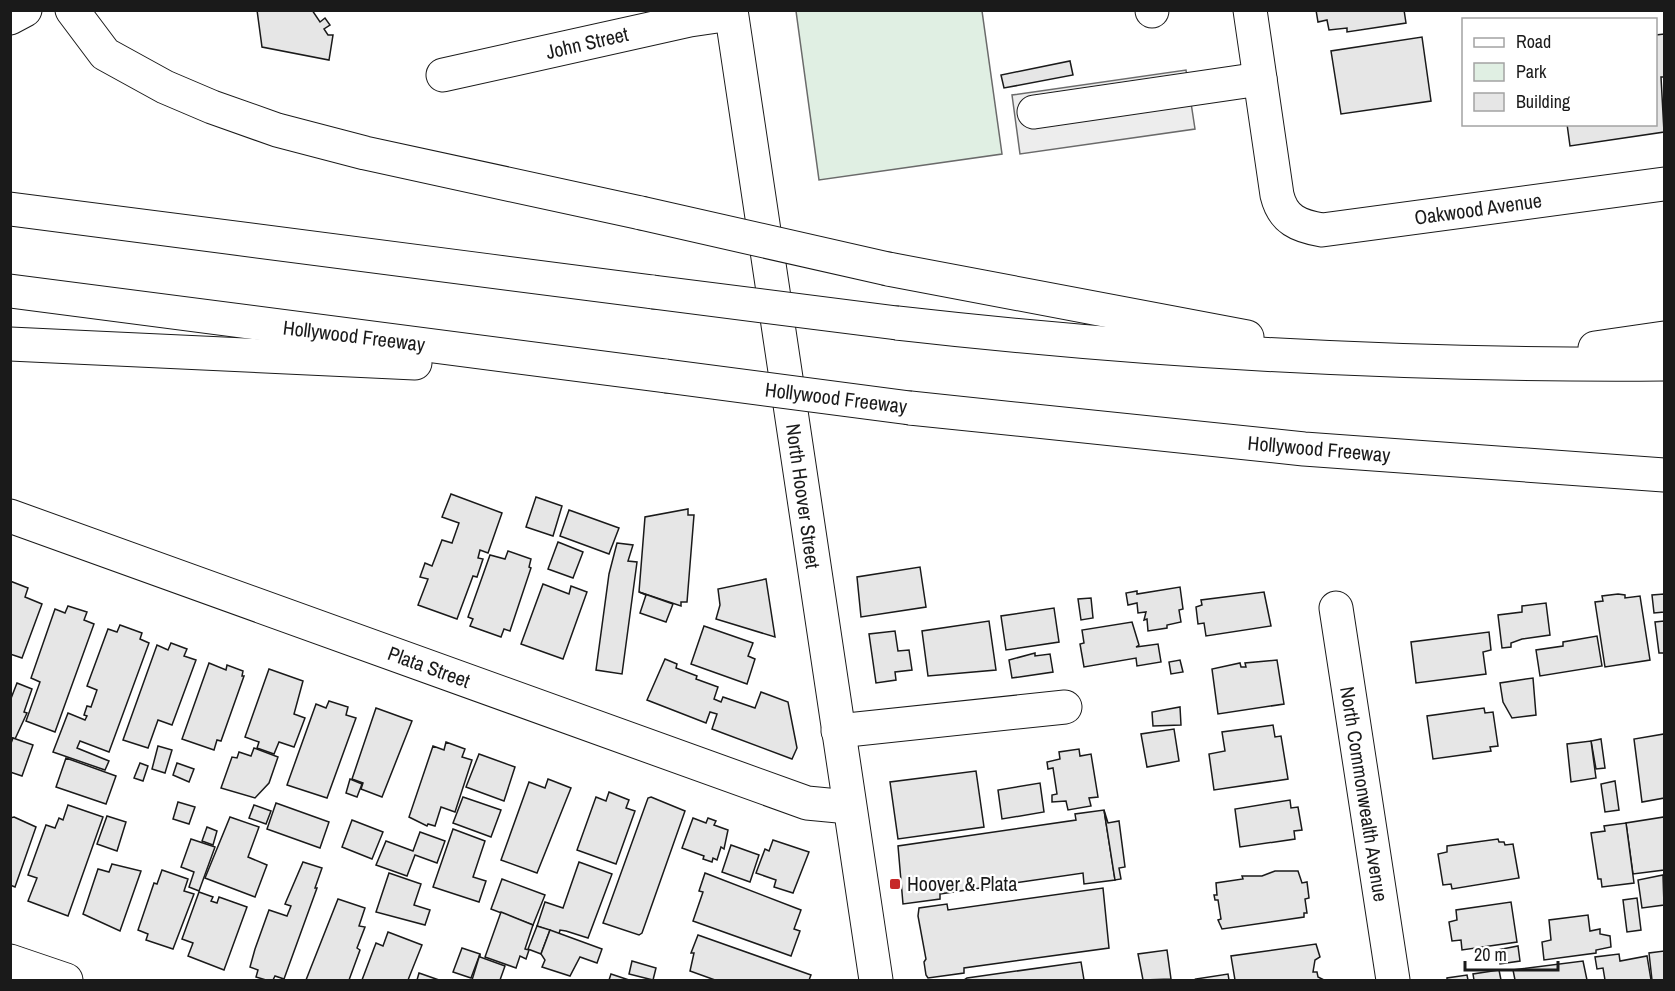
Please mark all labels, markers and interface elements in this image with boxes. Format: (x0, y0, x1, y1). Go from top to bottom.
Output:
legend (1462, 18, 1657, 126)
street label: John Street (543, 20, 631, 65)
text: Road (1516, 29, 1551, 54)
text: Park (1516, 59, 1547, 84)
text: Building (1516, 89, 1571, 114)
street label: Oakwood Avenue (1413, 186, 1543, 231)
street label: Hollywood Freeway (281, 313, 428, 358)
street label: Hollywood Freeway (763, 375, 910, 420)
street label: North Hoover Street (780, 422, 827, 570)
street label: Hollywood Freeway (1247, 429, 1392, 468)
street label: Plata Street (384, 639, 474, 694)
street label: North Commonwealth Avenue (1334, 684, 1395, 903)
place label: Hoover & Plata (907, 870, 1017, 897)
marker: Hoover & Plata (888, 877, 902, 891)
scale bar (1465, 934, 1558, 972)
text: 20 m (1474, 942, 1507, 967)

